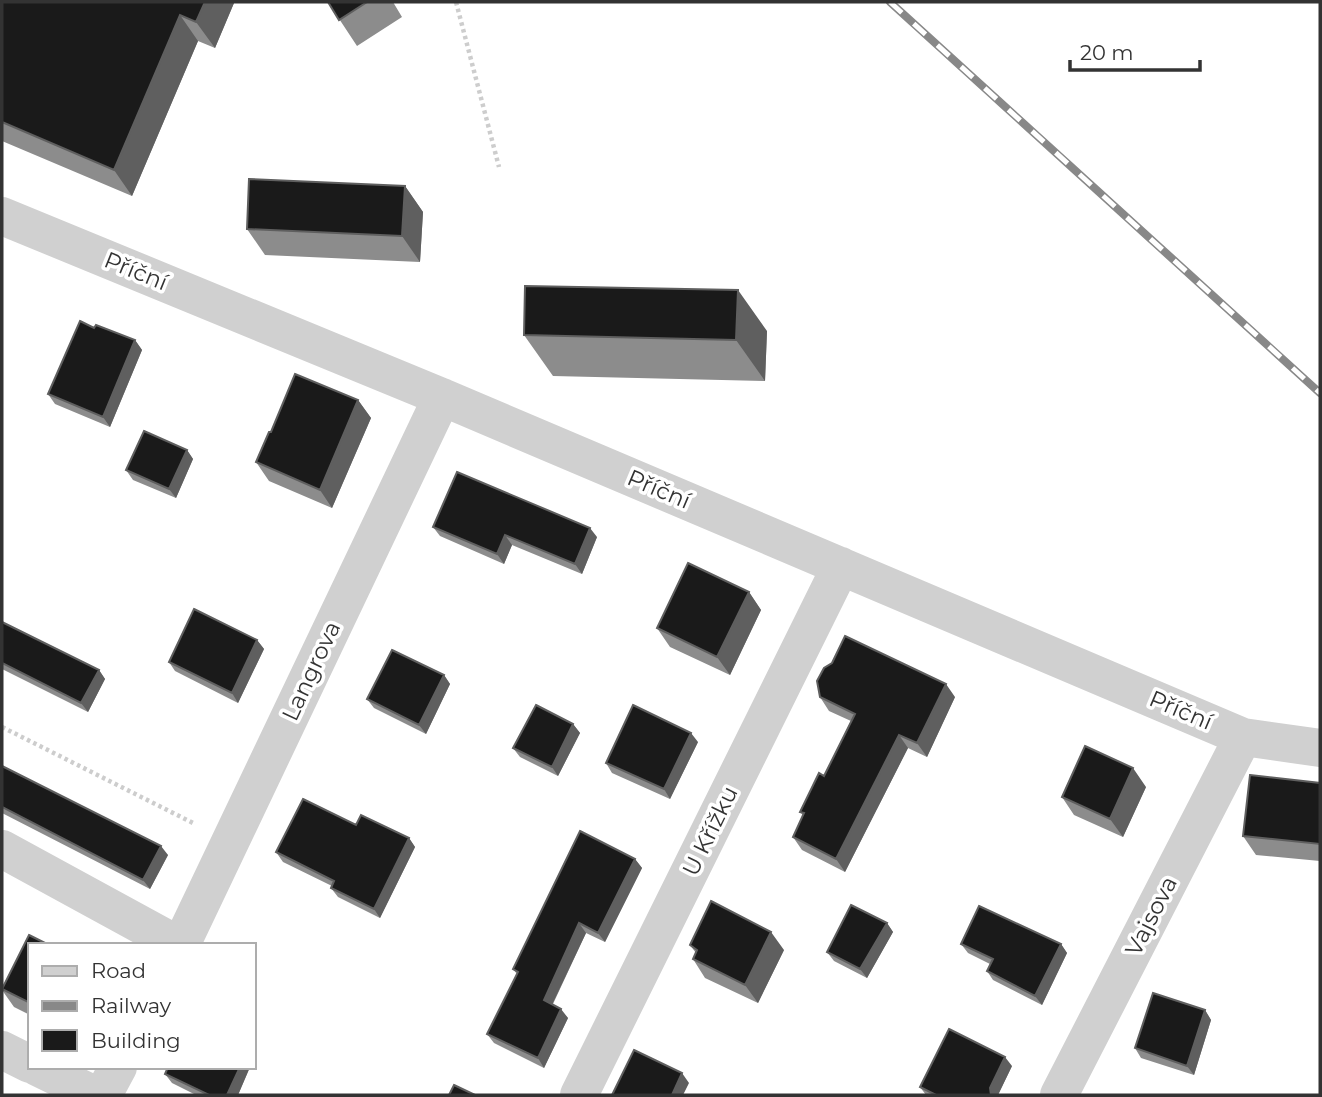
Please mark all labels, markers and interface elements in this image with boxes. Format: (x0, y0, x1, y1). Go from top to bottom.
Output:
scale bar (1070, 28, 1200, 72)
text: 20 m (1080, 40, 1134, 65)
street label: Příční (100, 246, 173, 297)
street label: Příční (623, 463, 696, 515)
street label: Langrova (276, 617, 346, 725)
street label: Příční (1145, 684, 1218, 736)
street label: U Křížku (676, 782, 744, 880)
street label: Vajsova (1119, 872, 1183, 960)
legend (28, 943, 256, 1069)
text: Road (91, 958, 146, 983)
text: Railway (91, 993, 172, 1018)
text: Building (91, 1028, 181, 1053)

